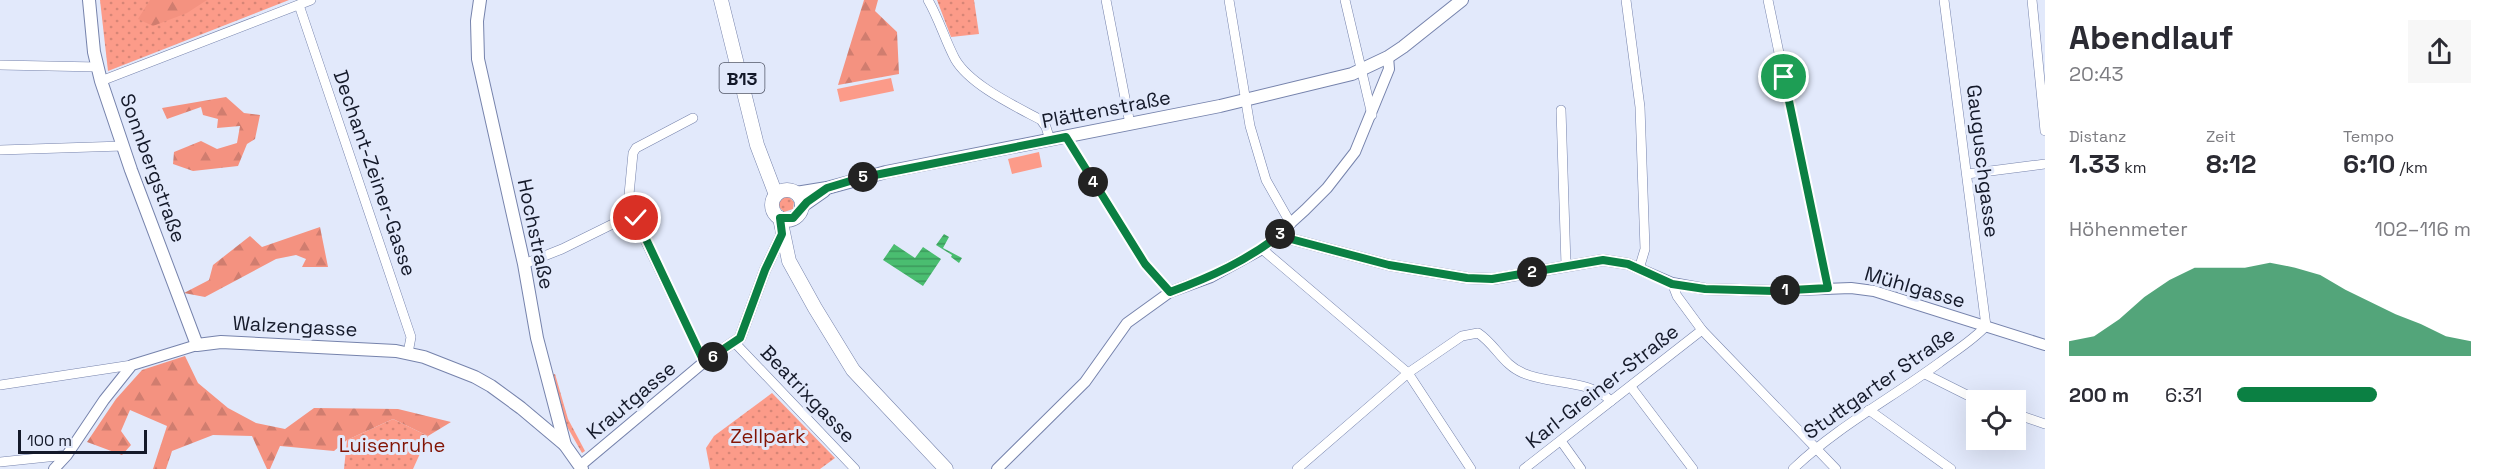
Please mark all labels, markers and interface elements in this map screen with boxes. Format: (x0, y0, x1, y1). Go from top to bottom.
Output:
text: Abendlauf (2069, 17, 2234, 59)
button: share (2408, 20, 2471, 83)
pin (1758, 51, 1809, 102)
icon: arrive (1767, 60, 1800, 93)
text: 20:43 (2069, 61, 2124, 87)
road number: B13 (720, 63, 764, 93)
street label: Dechant-Zeiner-Gasse (328, 67, 422, 279)
street label: Gauguschgasse (1961, 83, 2005, 239)
street label: Plättenstraße (1039, 84, 1173, 134)
street label: Sonnbergstraße (114, 90, 192, 246)
text: Distanz (2069, 126, 2126, 147)
text: Zeit (2206, 126, 2236, 147)
text: Tempo (2343, 126, 2394, 147)
text: 1.33 (2069, 147, 2120, 181)
text: 8:12 (2206, 147, 2257, 181)
text: 6:10 (2343, 147, 2395, 181)
text: km (2120, 157, 2147, 178)
text: /km (2395, 157, 2428, 178)
pin: 5 (848, 162, 878, 192)
text: 5 (858, 166, 868, 187)
pin: 4 (1078, 167, 1108, 197)
text: 4 (1088, 171, 1098, 192)
street label: Hochstraße (512, 176, 560, 292)
pin (610, 192, 661, 243)
icon: check (619, 201, 652, 234)
text: Höhenmeter (2069, 216, 2188, 242)
text: 102–116 m (2374, 216, 2471, 242)
pin: 3 (1265, 219, 1295, 249)
text: 3 (1275, 223, 1285, 244)
pin: 2 (1517, 257, 1547, 287)
street label: Mühlgasse (1861, 260, 1969, 314)
text: 2 (1527, 261, 1537, 282)
pin: 1 (1770, 275, 1800, 305)
text: 1 (1781, 279, 1789, 300)
street label: Walzengasse (232, 310, 358, 342)
street label: Karl-Greiner-Straße (1520, 318, 1684, 454)
street label: Stuttgarter Straße (1798, 321, 1960, 445)
street label: Beatrixgasse (755, 340, 861, 448)
pin: 6 (698, 342, 728, 372)
text: 6 (708, 346, 718, 367)
street label: Krautgasse (581, 355, 681, 445)
text: 200 m (2069, 382, 2129, 408)
text: 6:31 (2165, 382, 2202, 408)
map controls (1966, 390, 2026, 450)
button: locate (1966, 390, 2026, 450)
park label: Zellpark (730, 423, 806, 449)
scale bar (18, 427, 147, 454)
text: 100 m (27, 430, 72, 451)
park label: Luisenruhe (339, 432, 445, 458)

